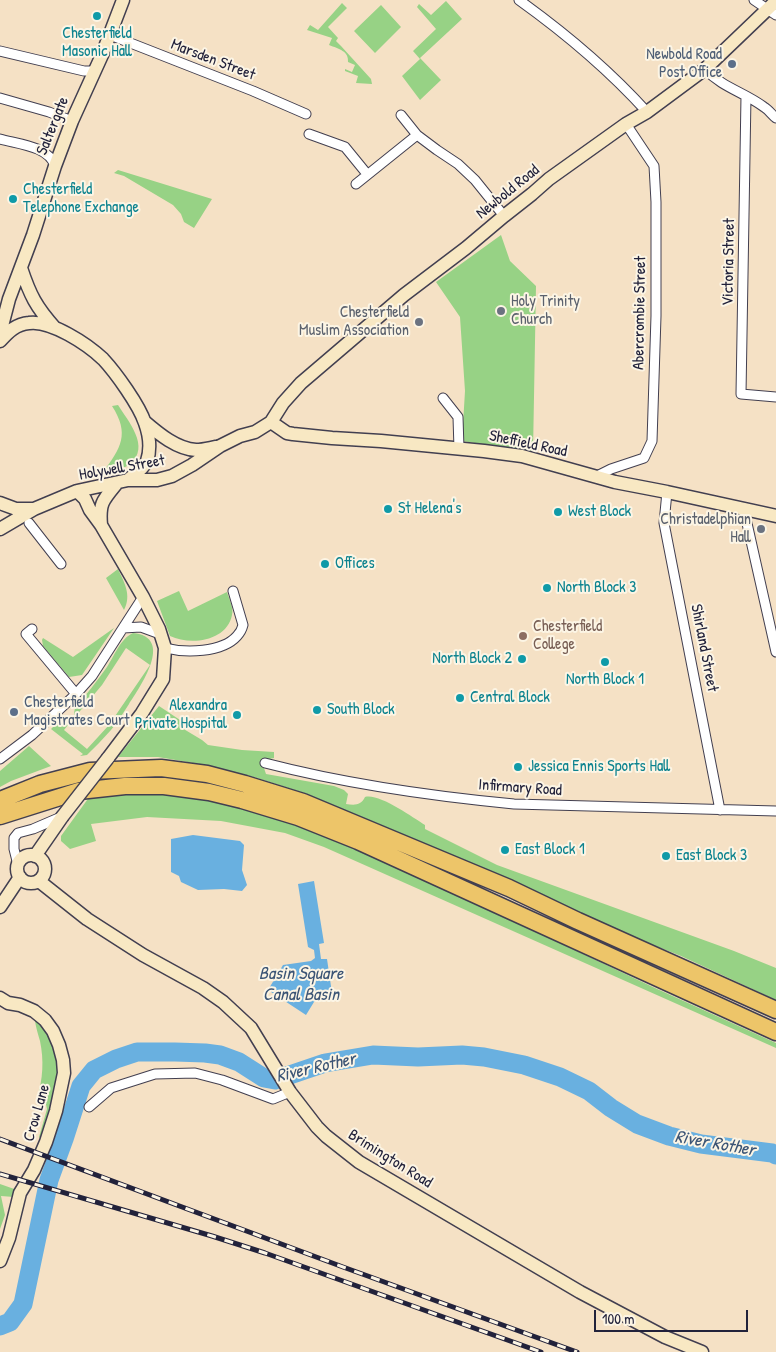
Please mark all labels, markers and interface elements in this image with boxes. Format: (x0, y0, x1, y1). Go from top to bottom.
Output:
marker: Chesterfield Masonic Hall (91, 10, 103, 22)
place label: Chesterfield Masonic Hall (62, 24, 132, 62)
street label: Marsden Street (168, 35, 258, 85)
place label: Newbold Road Post Office (646, 45, 722, 83)
marker: Newbold Road Post Office (726, 58, 738, 70)
street label: Saltergate (33, 94, 73, 158)
street label: Newbold Road (473, 161, 543, 223)
place label: Chesterfield Telephone Exchange (23, 180, 139, 218)
marker: Chesterfield Telephone Exchange (7, 193, 19, 205)
street label: Victoria Street (719, 218, 739, 306)
street label: Abercrombie Street (629, 256, 651, 370)
place label: Holy Trinity Church (511, 292, 580, 330)
place label: Chesterfield Muslim Association (299, 303, 409, 341)
marker: Holy Trinity Church (495, 305, 507, 317)
marker: Chesterfield Muslim Association (413, 316, 425, 328)
street label: Sheffield Road (487, 426, 569, 462)
street label: Holywell Street (78, 451, 166, 485)
place label: St Helena's (398, 499, 461, 519)
place label: West Block (568, 502, 631, 522)
marker: St Helena's (382, 503, 394, 515)
marker: West Block (552, 506, 564, 518)
place label: Christadelphian Hall (660, 510, 751, 548)
marker: Christadelphian Hall (755, 523, 767, 535)
place label: Offices (335, 554, 375, 574)
marker: Offices (319, 558, 331, 570)
place label: North Block 3 (557, 578, 637, 598)
marker: North Block 3 (541, 582, 553, 594)
street label: Shirland Street (686, 603, 722, 693)
place label: Chesterfield College (533, 617, 602, 655)
marker: Chesterfield College (517, 630, 529, 642)
place label: North Block 2 (432, 649, 512, 669)
marker: North Block 2 (516, 653, 528, 665)
marker: North Block 1 (599, 656, 611, 668)
place label: North Block 1 (566, 670, 644, 690)
place label: Central Block (470, 688, 550, 708)
marker: Central Block (454, 692, 466, 704)
place label: Chesterfield Magistrates Court (24, 693, 130, 731)
place label: Alexandra Private Hospital (135, 696, 227, 734)
place label: South Block (327, 700, 395, 720)
marker: South Block (311, 704, 323, 716)
marker: Chesterfield Magistrates Court (8, 706, 20, 718)
marker: Alexandra Private Hospital (231, 709, 243, 721)
place label: Jessica Ennis Sports Hall (528, 757, 670, 777)
marker: Jessica Ennis Sports Hall (512, 761, 524, 773)
street label: Infirmary Road (478, 776, 562, 800)
place label: East Block 1 (515, 840, 585, 860)
marker: East Block 1 (499, 844, 511, 856)
place label: East Block 3 (676, 846, 747, 866)
marker: East Block 3 (660, 850, 672, 862)
water label: Basin Square Canal Basin (259, 963, 343, 1006)
water label: River Rother (274, 1048, 358, 1088)
street label: Crow Lane (20, 1082, 54, 1144)
street label: Brimington Road (344, 1125, 436, 1193)
water label: River Rother (673, 1126, 757, 1162)
scale bar (596, 1300, 750, 1332)
text: 100 m (602, 1308, 635, 1329)

